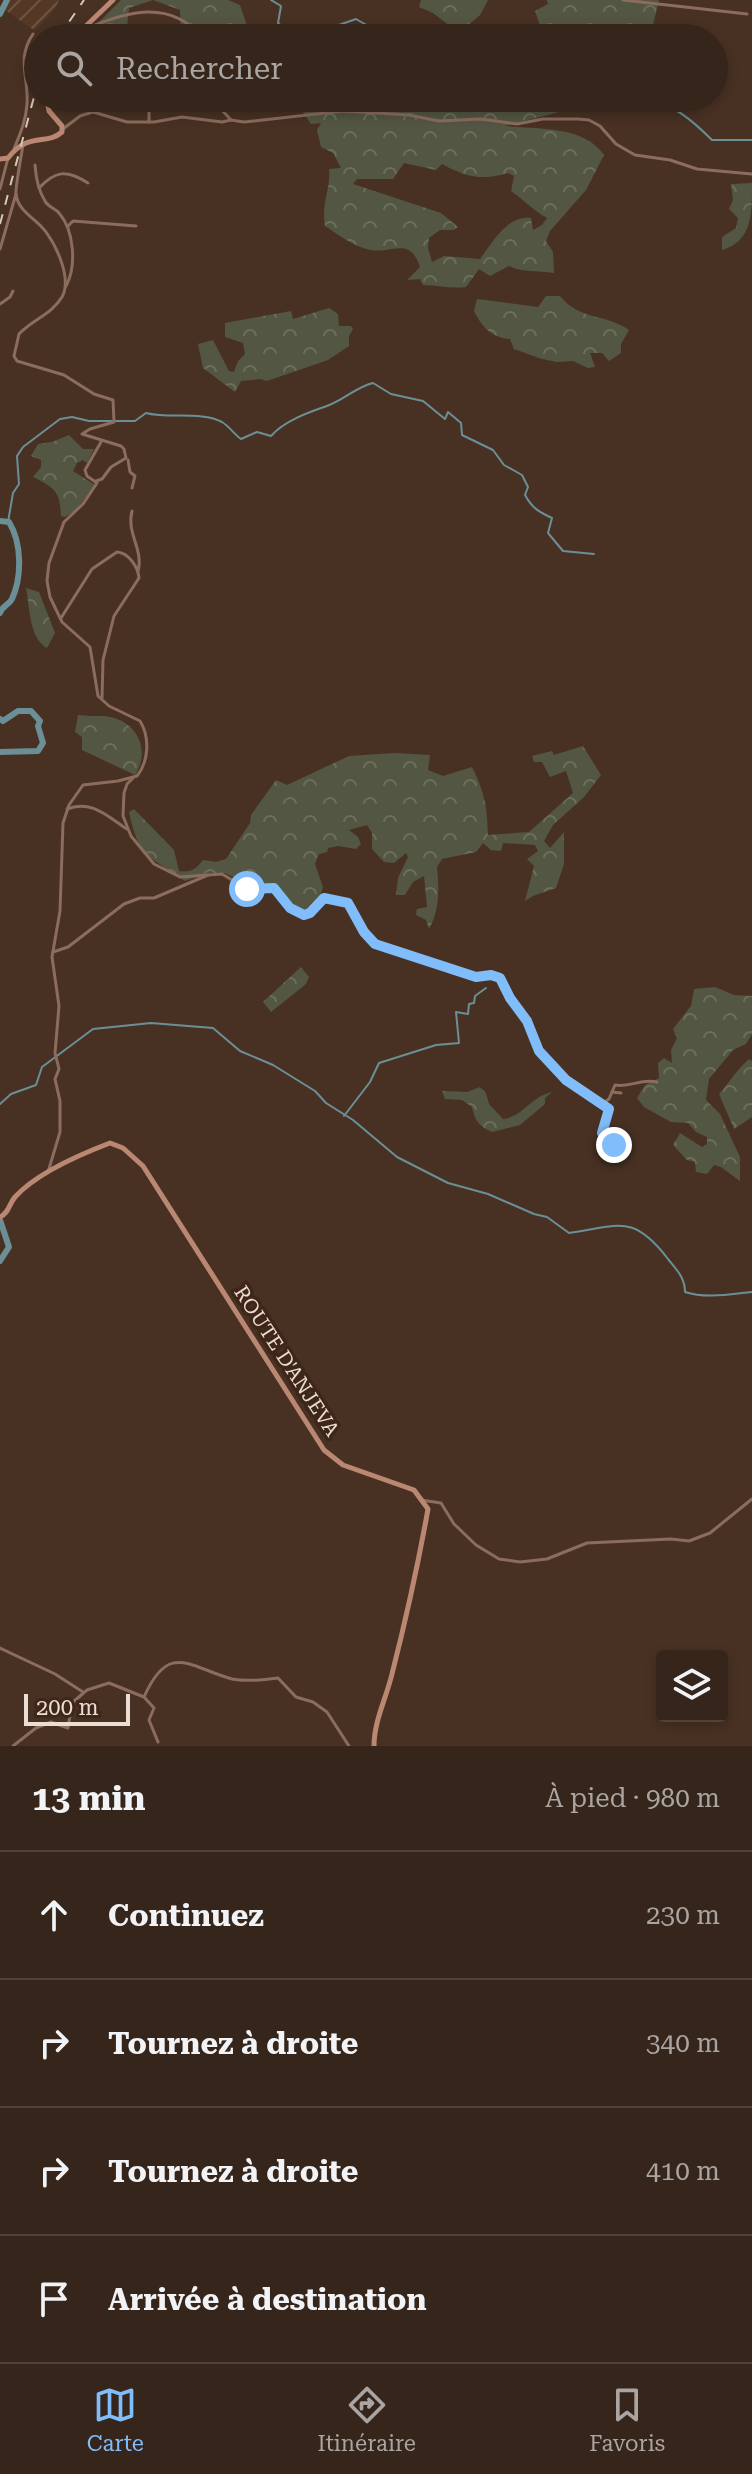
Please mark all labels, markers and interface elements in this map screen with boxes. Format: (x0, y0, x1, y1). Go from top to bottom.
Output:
search box (24, 24, 728, 112)
icon: search (52, 46, 96, 90)
text: Rechercher (116, 51, 283, 86)
route start (229, 871, 265, 907)
route end (596, 1127, 632, 1163)
street label: ROUTE D'ANJEVA (229, 1281, 345, 1441)
map controls (656, 1650, 728, 1722)
button: layers (656, 1650, 728, 1722)
scale bar (24, 1690, 130, 1726)
text: 200 m (36, 1695, 99, 1720)
text: 13 min (32, 1778, 146, 1818)
text: À pied · 980 m (545, 1783, 720, 1813)
icon: ahead (32, 1893, 76, 1937)
text: Continuez (108, 1898, 264, 1933)
text: 230 m (646, 1900, 720, 1930)
icon: right (32, 2021, 76, 2065)
text: Tournez à droite (108, 2026, 358, 2061)
text: 340 m (646, 2028, 720, 2058)
icon: right (32, 2149, 76, 2193)
text: Tournez à droite (108, 2154, 358, 2189)
text: 410 m (646, 2156, 720, 2186)
icon: arrive (32, 2277, 76, 2321)
text: Arrivée à destination (108, 2282, 427, 2317)
tab: Carte (87, 2383, 144, 2456)
tab: Itinéraire (317, 2383, 416, 2456)
tab: Favoris (589, 2383, 665, 2456)

